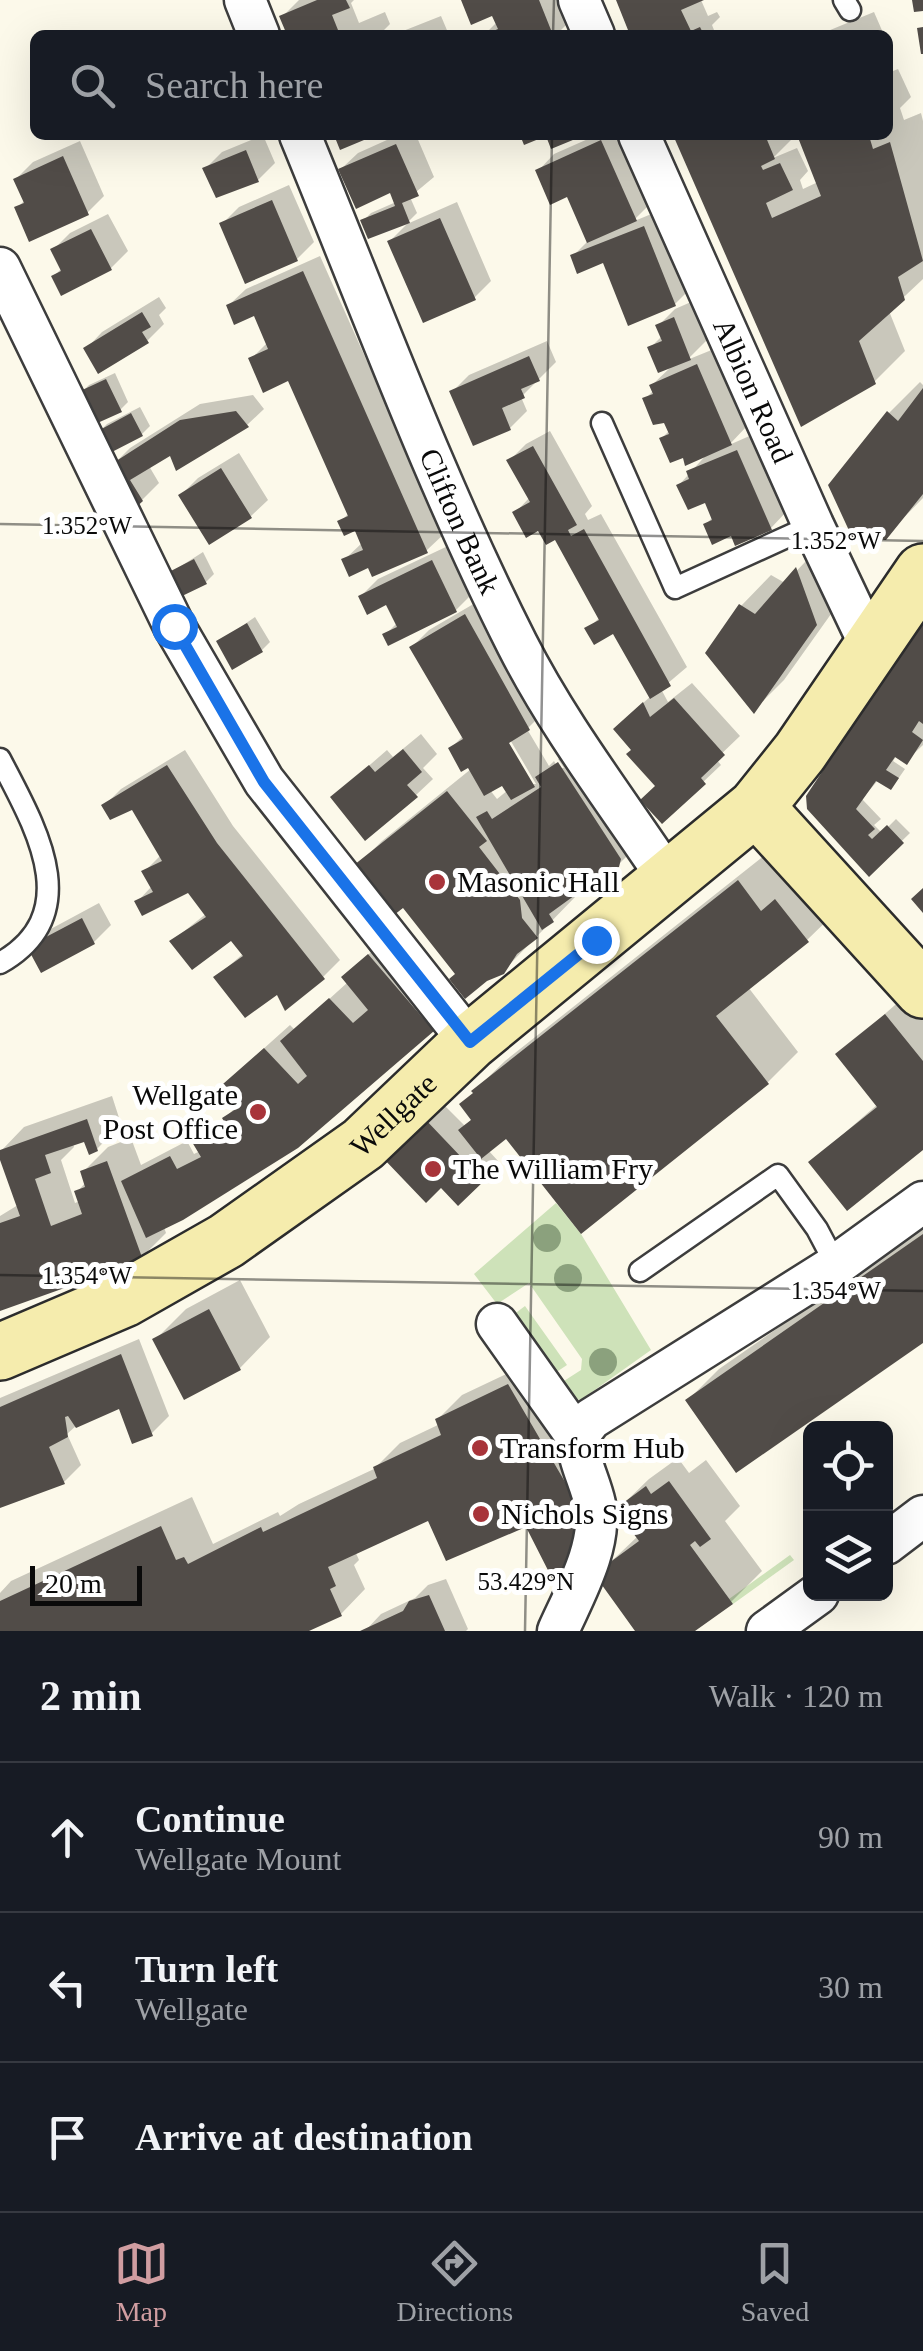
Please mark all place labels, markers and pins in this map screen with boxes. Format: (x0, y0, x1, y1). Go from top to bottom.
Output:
place label: Masonic Hall (457, 865, 619, 898)
marker: Masonic Hall (426, 871, 448, 893)
place label: Wellgate Post Office (103, 1078, 238, 1145)
marker: Wellgate Post Office (247, 1101, 269, 1123)
place label: The William Fry (453, 1152, 653, 1185)
marker: The William Fry (422, 1158, 444, 1180)
place label: Transform Hub (500, 1431, 685, 1464)
marker: Transform Hub (469, 1437, 491, 1459)
place label: Nichols Signs (501, 1497, 669, 1530)
marker: Nichols Signs (470, 1503, 492, 1525)

